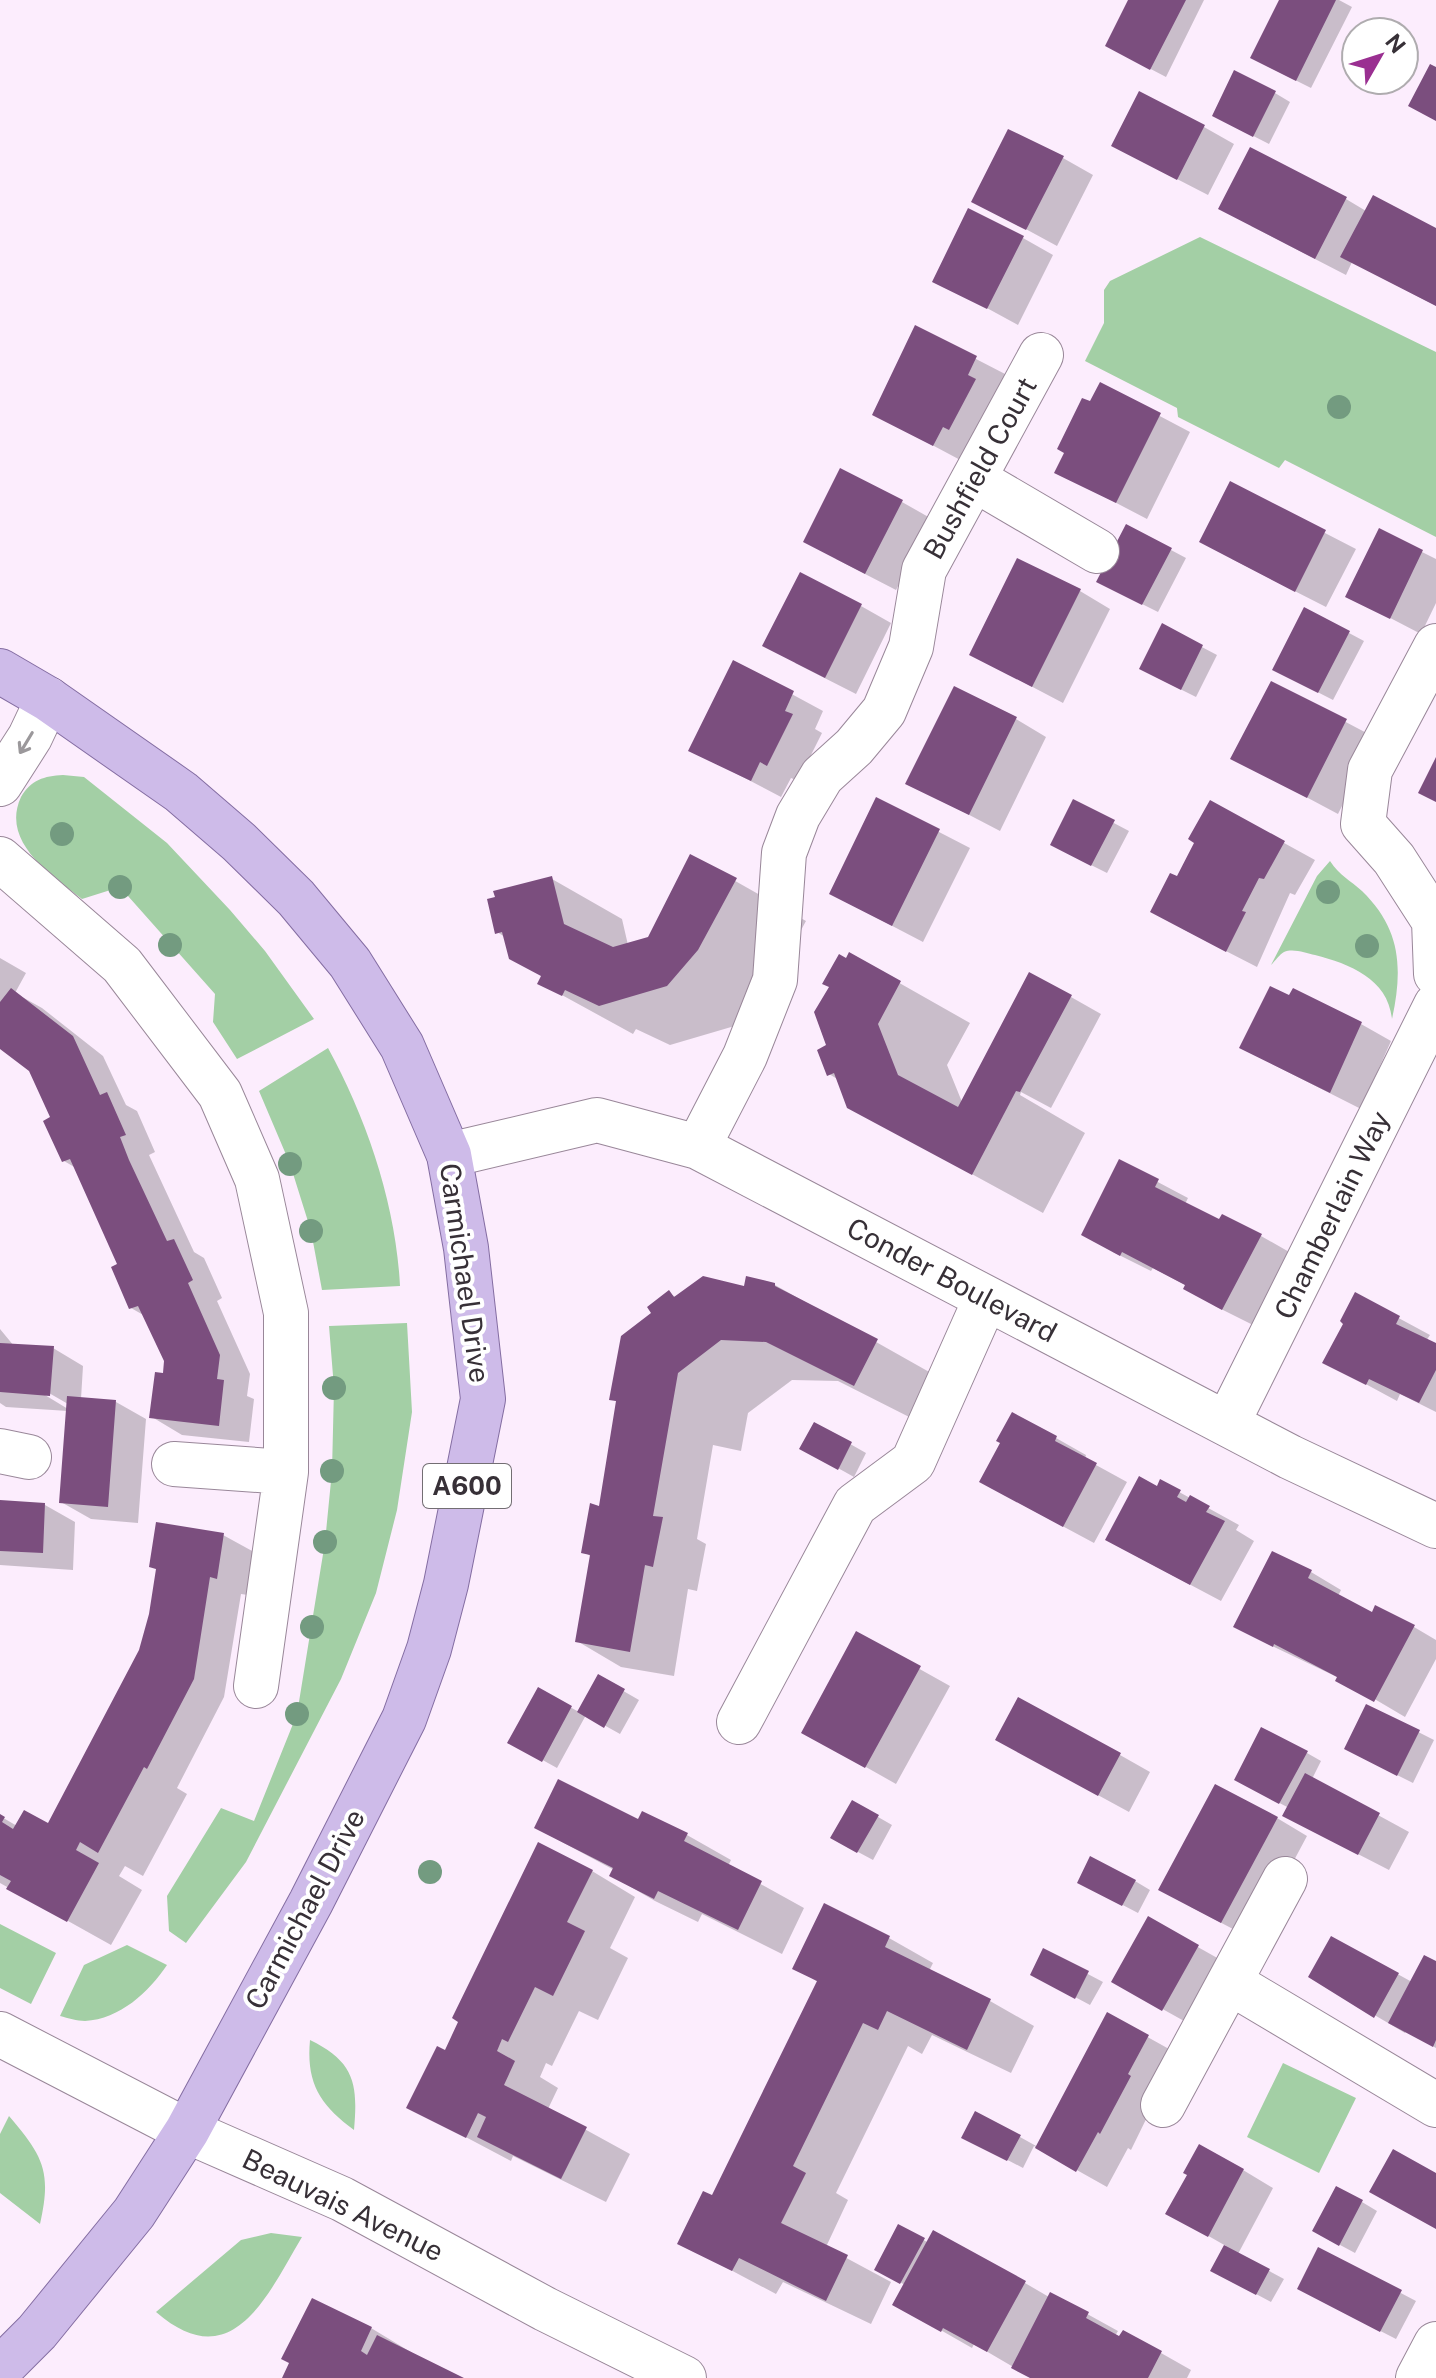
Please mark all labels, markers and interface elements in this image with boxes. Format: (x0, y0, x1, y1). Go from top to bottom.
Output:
north arrow (1340, 16, 1420, 96)
text: N (1380, 29, 1411, 58)
street label: Bushfield Court (916, 371, 1043, 564)
one-way arrow (18, 731, 34, 754)
street label: Chamberlain Way (1267, 1105, 1396, 1324)
street label: Carmichael Drive (434, 1161, 497, 1385)
street label: Conder Boulevard (842, 1210, 1063, 1349)
road number: A600 (423, 1464, 511, 1508)
street label: Carmichael Drive (238, 1803, 371, 2014)
street label: Beauvais Avenue (237, 2142, 449, 2268)

